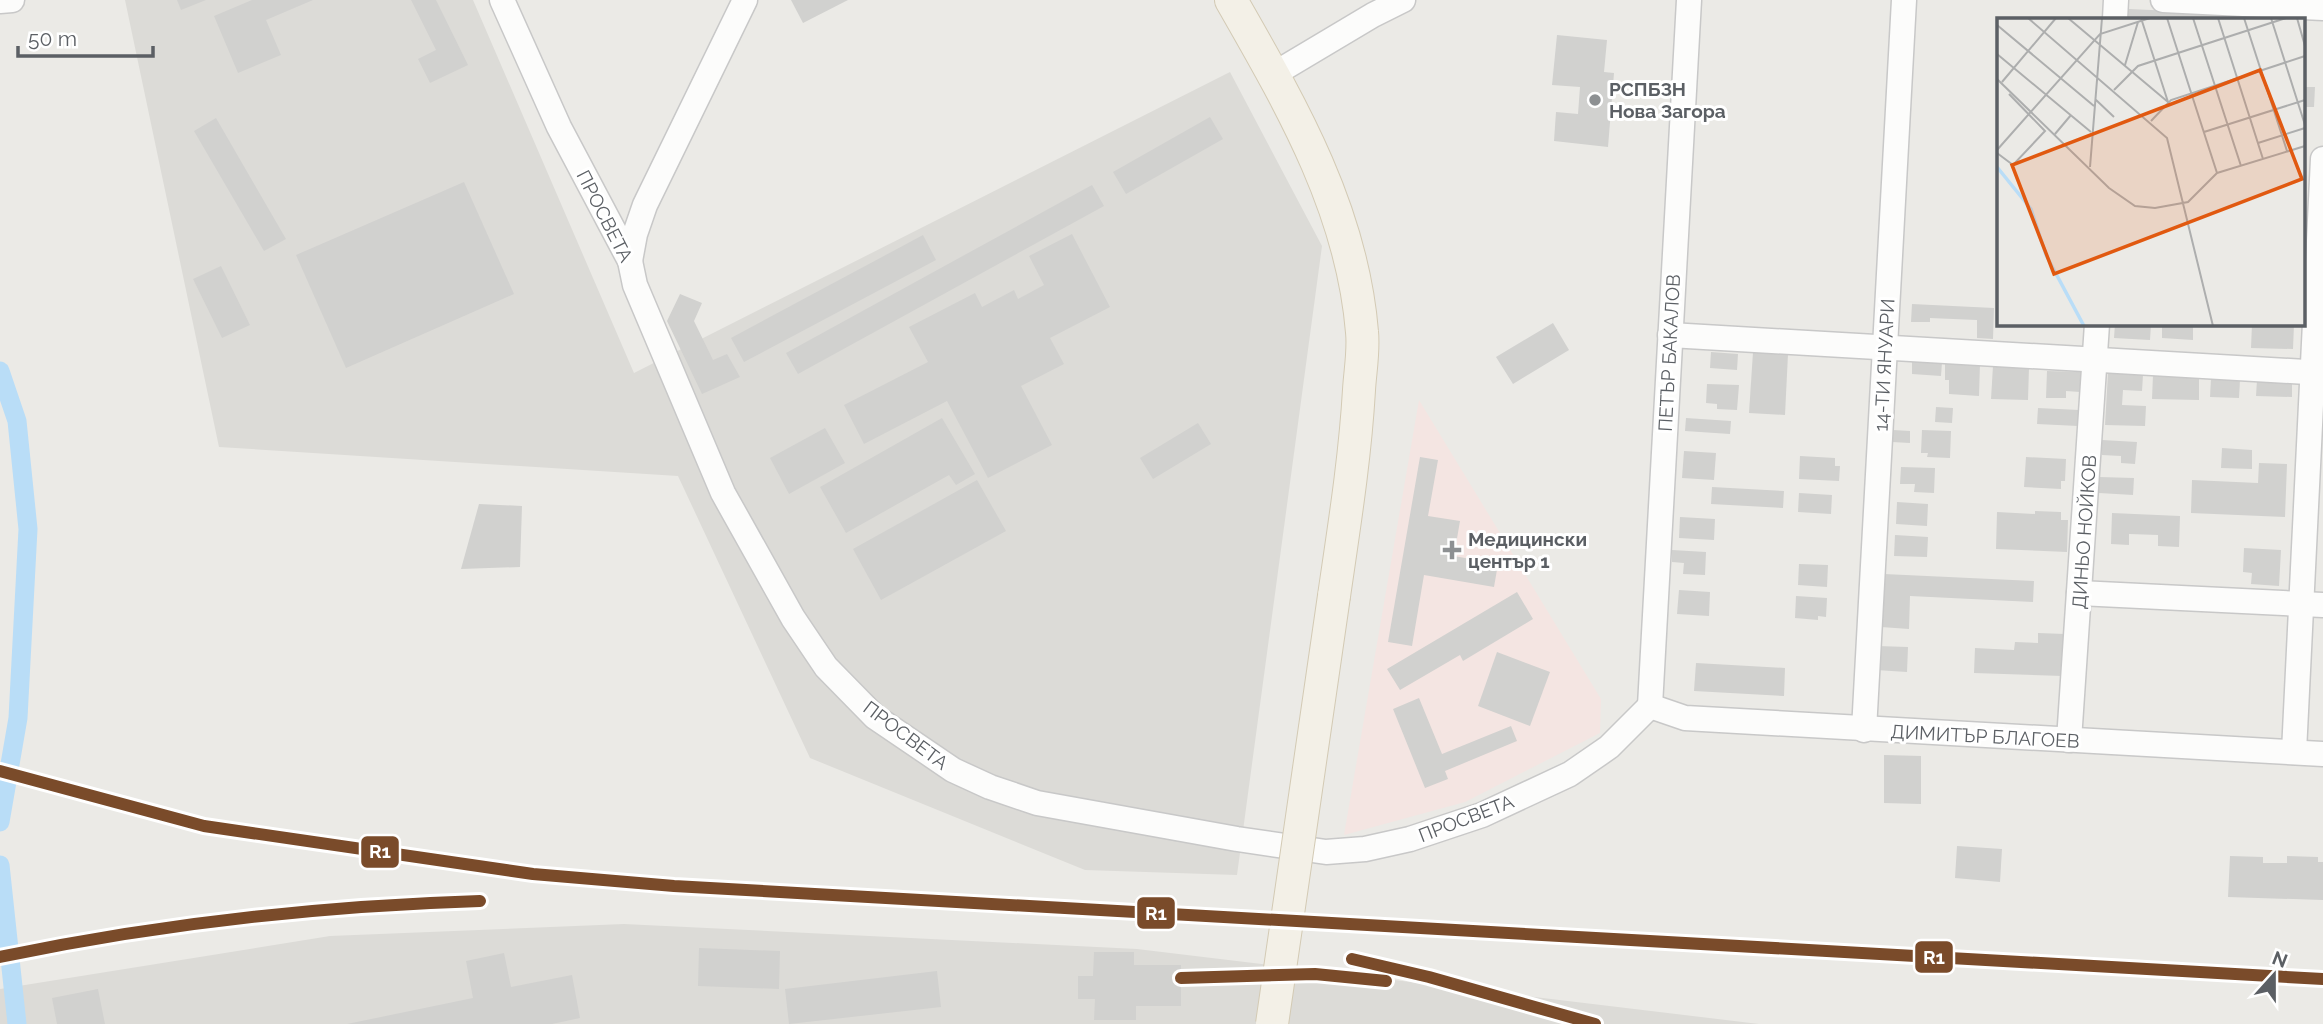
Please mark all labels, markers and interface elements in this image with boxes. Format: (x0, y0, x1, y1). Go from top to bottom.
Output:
scale bar (18, 14, 152, 58)
inset map (1997, 18, 2306, 326)
text: 50 m (28, 26, 77, 51)
place label: РСПБЗН Нова Загора (1609, 78, 1726, 122)
marker: РСПБЗН Нова Загора (1587, 92, 1603, 108)
street label: ПРОСВЕТА (572, 166, 638, 266)
street label: ПЕТЪР БАКАЛОВ (1654, 274, 1684, 432)
street label: 14-ТИ ЯНУАРИ (1870, 298, 1898, 432)
street label: ДИНЬО НОЙКОВ (2068, 454, 2100, 610)
place label: Медицински център 1 (1468, 528, 1587, 572)
marker: Медицински център 1 (1442, 540, 1462, 560)
street label: ПРОСВЕТА (859, 696, 953, 774)
street label: ДИМИТЪР БЛАГОЕВ (1890, 720, 2080, 752)
street label: ПРОСВЕТА (1415, 790, 1517, 846)
line badge: R1 (360, 835, 400, 869)
text: R1 (369, 840, 391, 862)
line badge: R1 (1136, 896, 1176, 930)
text: R1 (1145, 902, 1167, 924)
line badge: R1 (1914, 940, 1954, 974)
north arrow (2239, 940, 2309, 1010)
text: R1 (1923, 946, 1945, 968)
text: N (2269, 946, 2291, 972)

